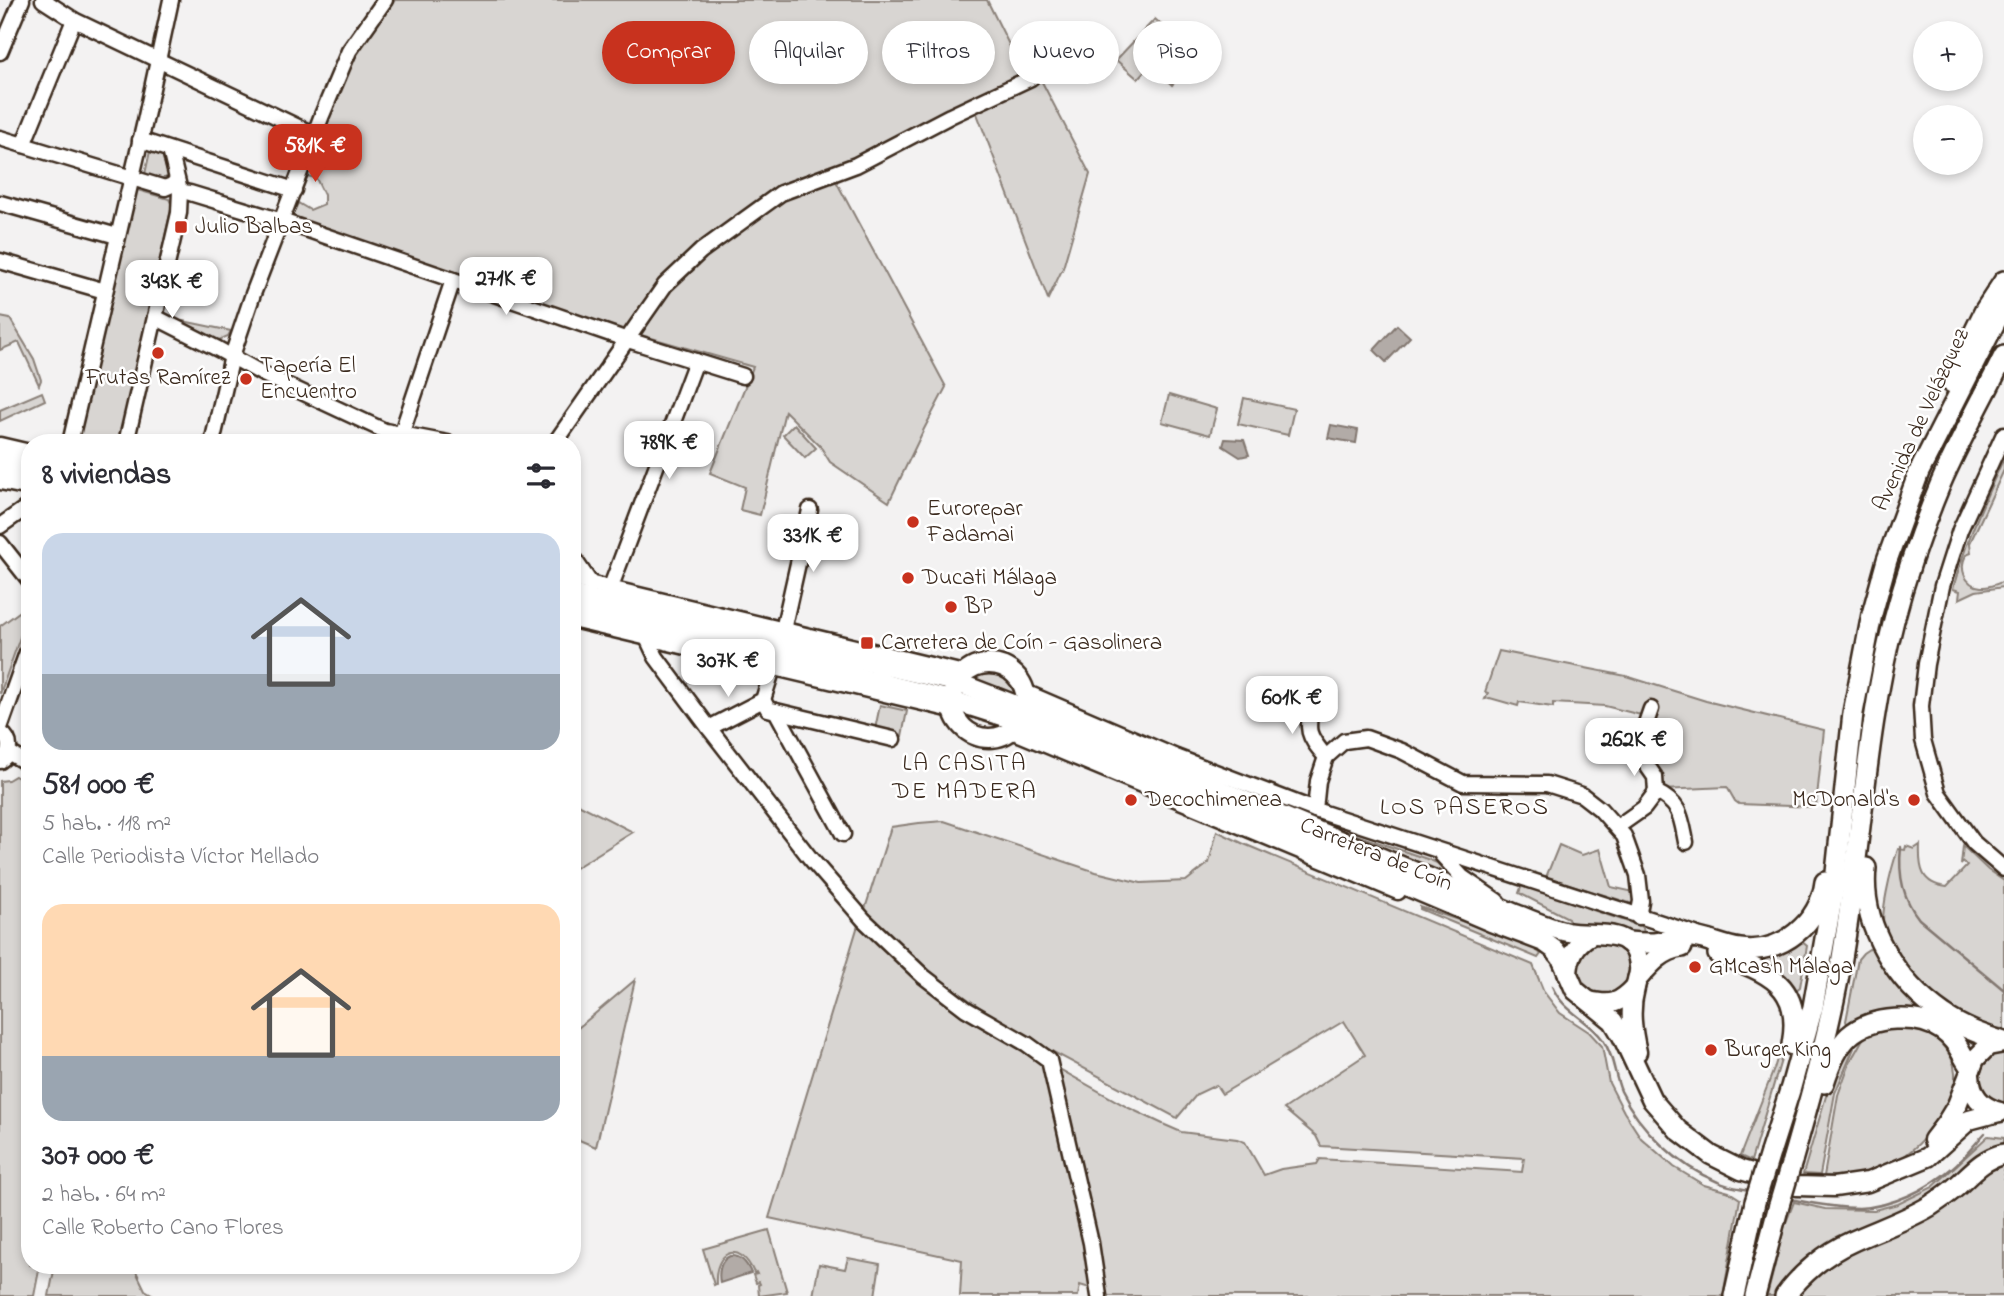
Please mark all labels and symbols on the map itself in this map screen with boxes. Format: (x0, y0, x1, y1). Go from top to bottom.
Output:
pin: 581K € (258, 124, 372, 184)
place label: Julio Balbas (195, 211, 313, 244)
marker: Julio Balbas (173, 219, 189, 235)
pin: 271K € (449, 258, 563, 317)
pin: 343K € (115, 260, 229, 320)
street label: Avenida de Velázquez (1865, 323, 1979, 517)
marker: Frutas Ramírez (150, 345, 166, 361)
place label: Tapería El Encuentro (260, 350, 357, 409)
place label: Frutas Ramírez (84, 362, 231, 395)
marker: Tapería El Encuentro (238, 371, 254, 387)
pin: 789K € (612, 421, 726, 481)
place label: Eurorepar Fadamai (926, 493, 1023, 552)
pin: 331K € (756, 514, 870, 574)
marker: Eurorepar Fadamai (905, 514, 921, 530)
place label: Ducati Málaga (921, 562, 1057, 596)
marker: Ducati Málaga (900, 570, 916, 586)
place label: BP (964, 591, 992, 624)
marker: BP (943, 599, 959, 615)
place label: Carretera de Coín - Gasolinera (881, 627, 1162, 660)
marker: Carretera de Coín - Gasolinera (859, 635, 875, 651)
pin: 307K € (671, 640, 785, 699)
pin: 601K € (1235, 676, 1349, 736)
pin: 262K € (1577, 718, 1691, 778)
district label: LA CASITA DE MADERA (891, 747, 1038, 810)
place label: Decochimenea (1144, 784, 1282, 817)
place label: McDonald's (1792, 784, 1900, 817)
district label: LOS PASEROS (1380, 791, 1550, 826)
marker: Decochimenea (1123, 792, 1139, 808)
marker: McDonald's (1906, 792, 1922, 808)
street label: Carretera de Coín (1295, 809, 1457, 901)
place label: GMcash Málaga (1709, 951, 1853, 985)
marker: GMcash Málaga (1687, 959, 1703, 975)
place label: Burger King (1724, 1034, 1831, 1068)
marker: Burger King (1703, 1042, 1719, 1058)

